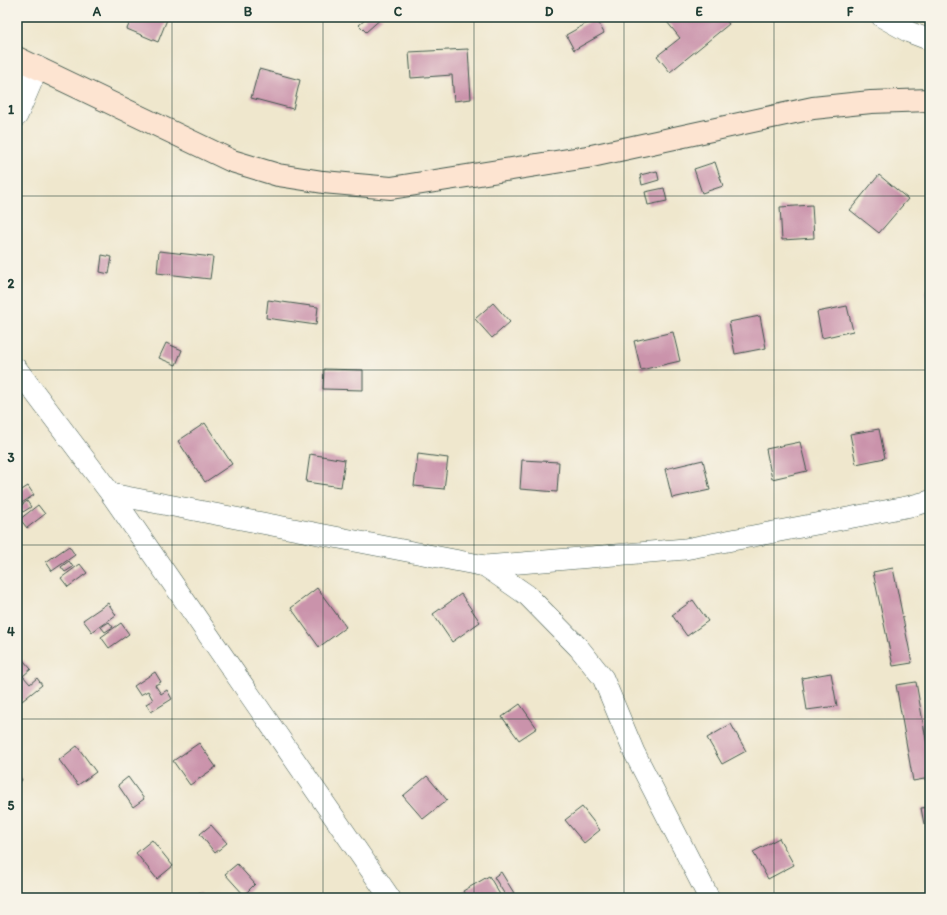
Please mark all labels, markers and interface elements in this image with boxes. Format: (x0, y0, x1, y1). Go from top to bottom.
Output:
text: A (92, 4, 102, 19)
text: B (244, 4, 253, 19)
text: C (394, 4, 403, 19)
text: D (545, 4, 554, 19)
text: E (695, 4, 703, 19)
text: F (847, 4, 854, 19)
text: 1 (8, 102, 14, 117)
text: 2 (8, 276, 15, 291)
text: 3 (7, 450, 15, 465)
text: 4 (7, 624, 15, 639)
text: 5 (8, 798, 15, 813)

